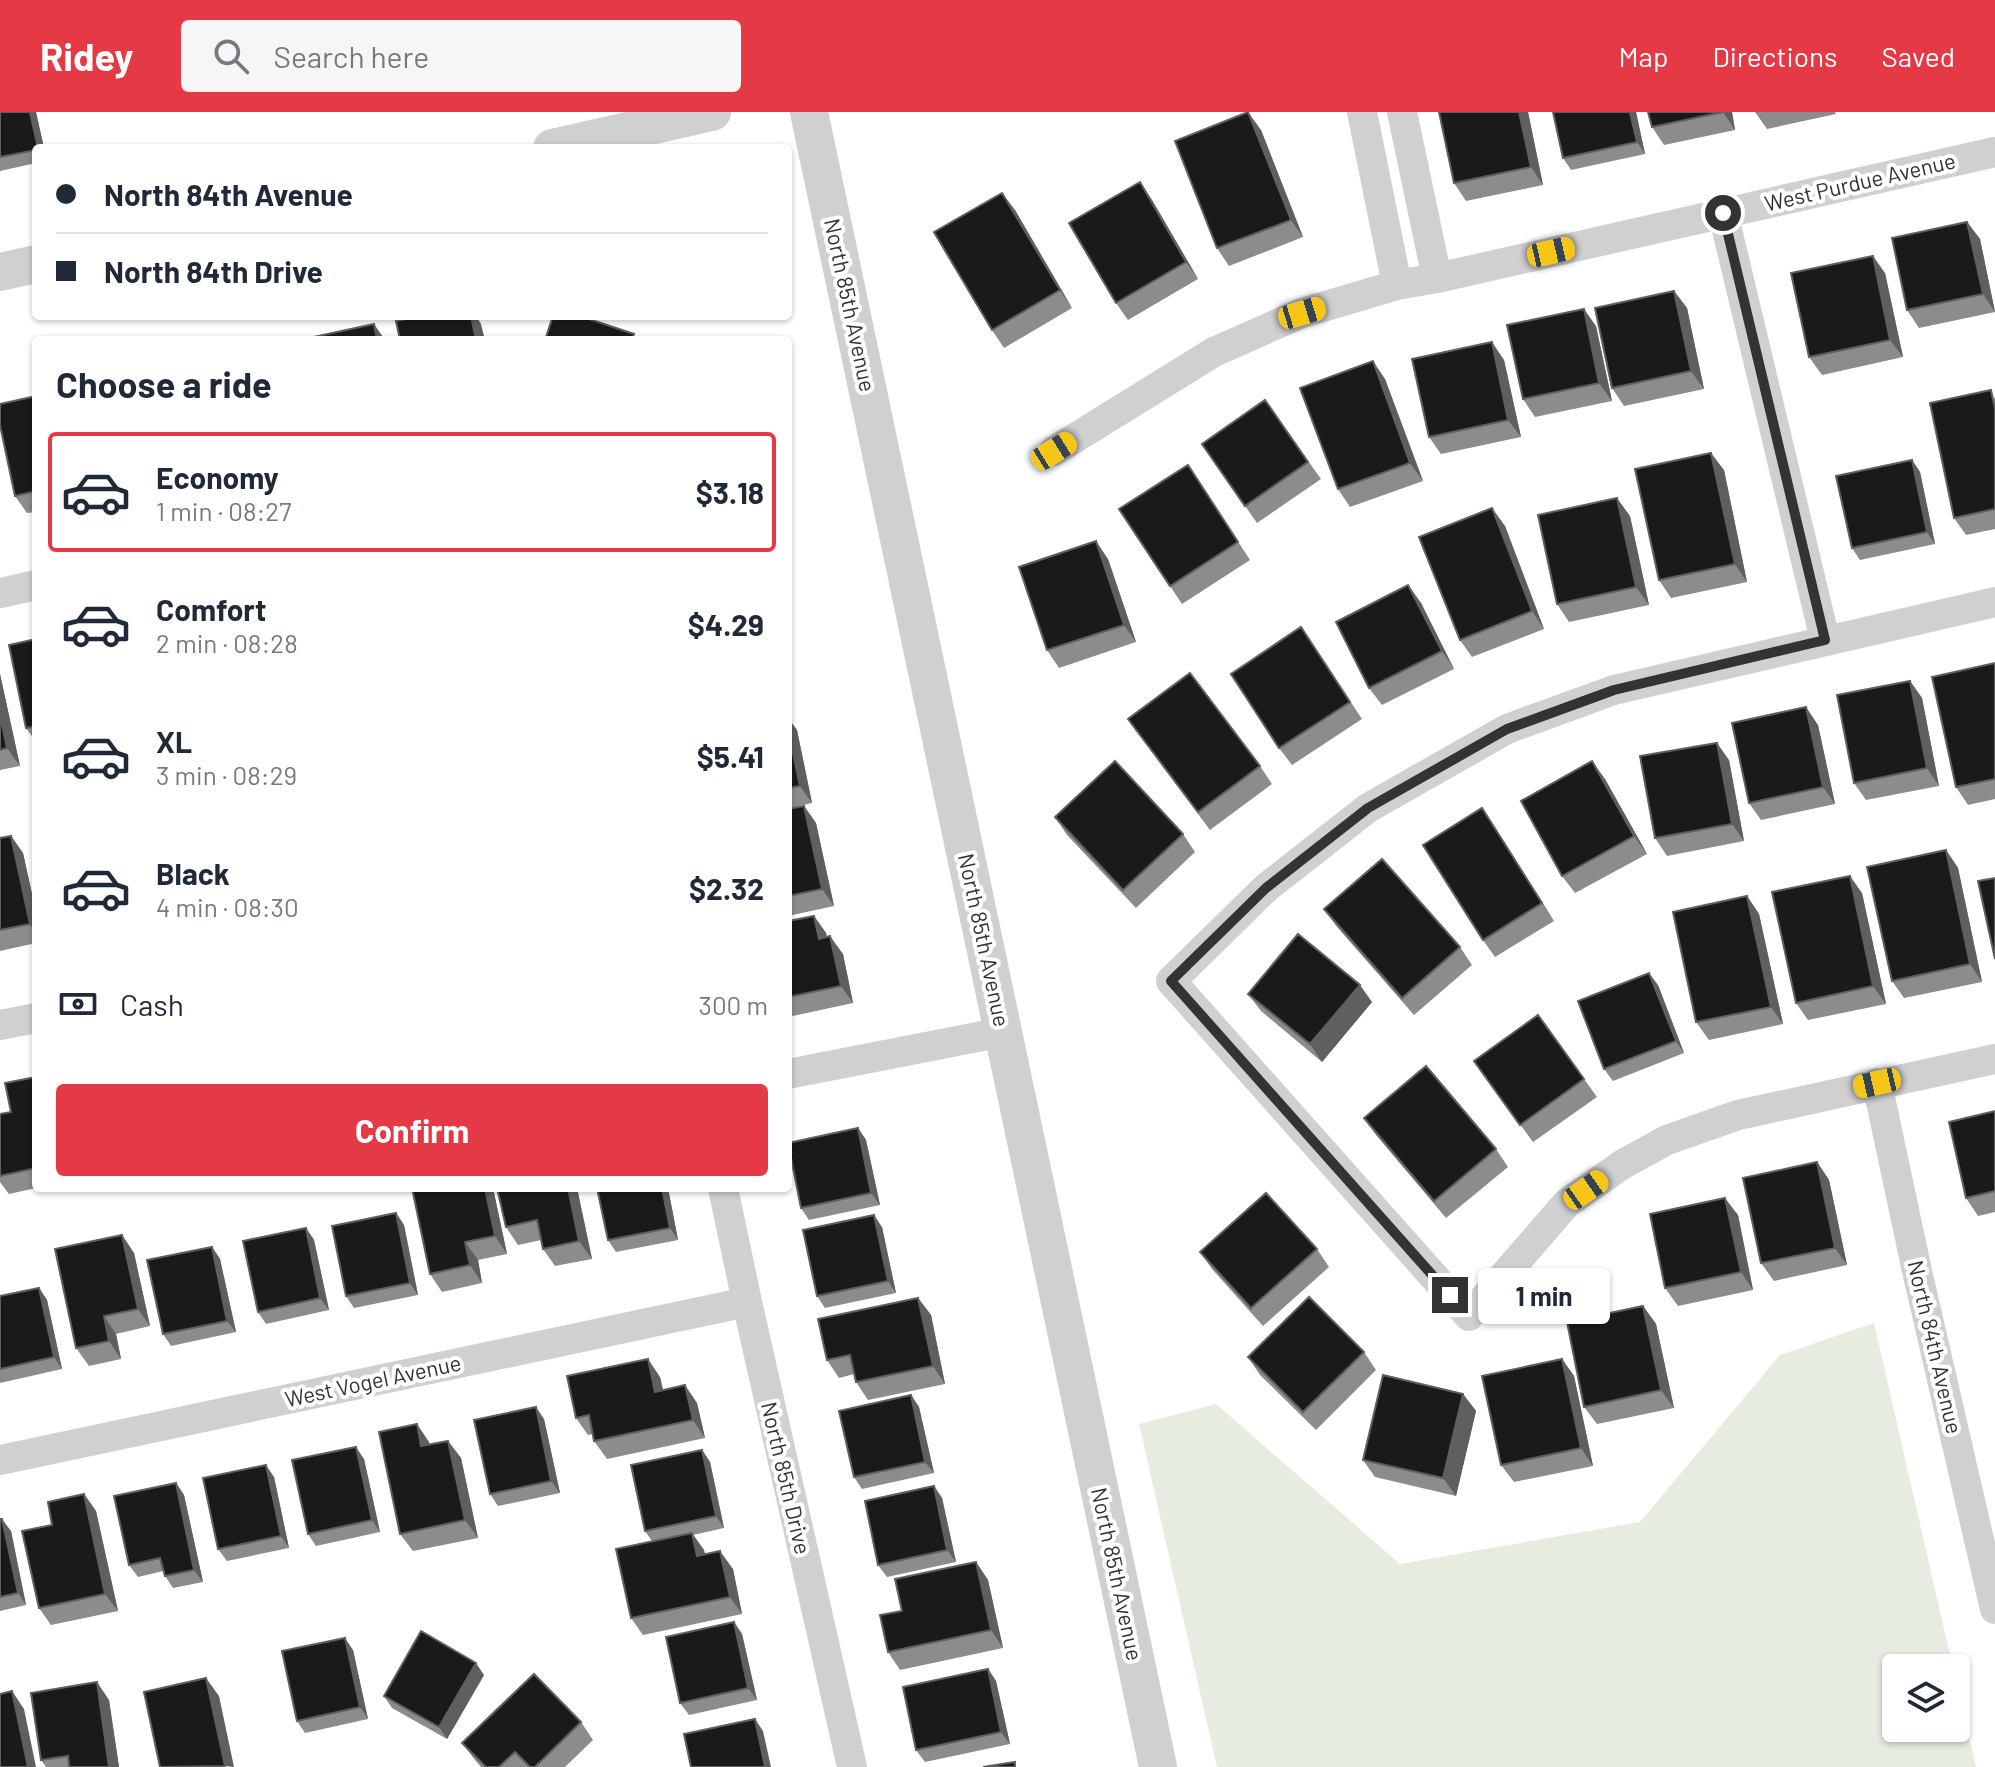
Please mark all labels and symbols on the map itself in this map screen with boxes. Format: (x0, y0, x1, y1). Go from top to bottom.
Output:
street label: West Purdue Avenue (1762, 146, 1958, 216)
route start (1705, 195, 1741, 231)
street label: North 85th Avenue (820, 216, 882, 394)
car (1525, 235, 1577, 269)
car (1276, 295, 1328, 331)
car (1027, 428, 1081, 474)
street label: North 85th Avenue (954, 851, 1016, 1029)
car (1851, 1066, 1903, 1100)
car (1559, 1166, 1613, 1214)
street label: North 84th Avenue (1903, 1258, 1969, 1436)
callout: 1 min (1478, 1267, 1610, 1323)
route end (1432, 1277, 1468, 1313)
street label: West Vogel Avenue (282, 1349, 463, 1411)
street label: North 85th Drive (757, 1399, 817, 1556)
street label: North 85th Avenue (1087, 1485, 1149, 1663)

